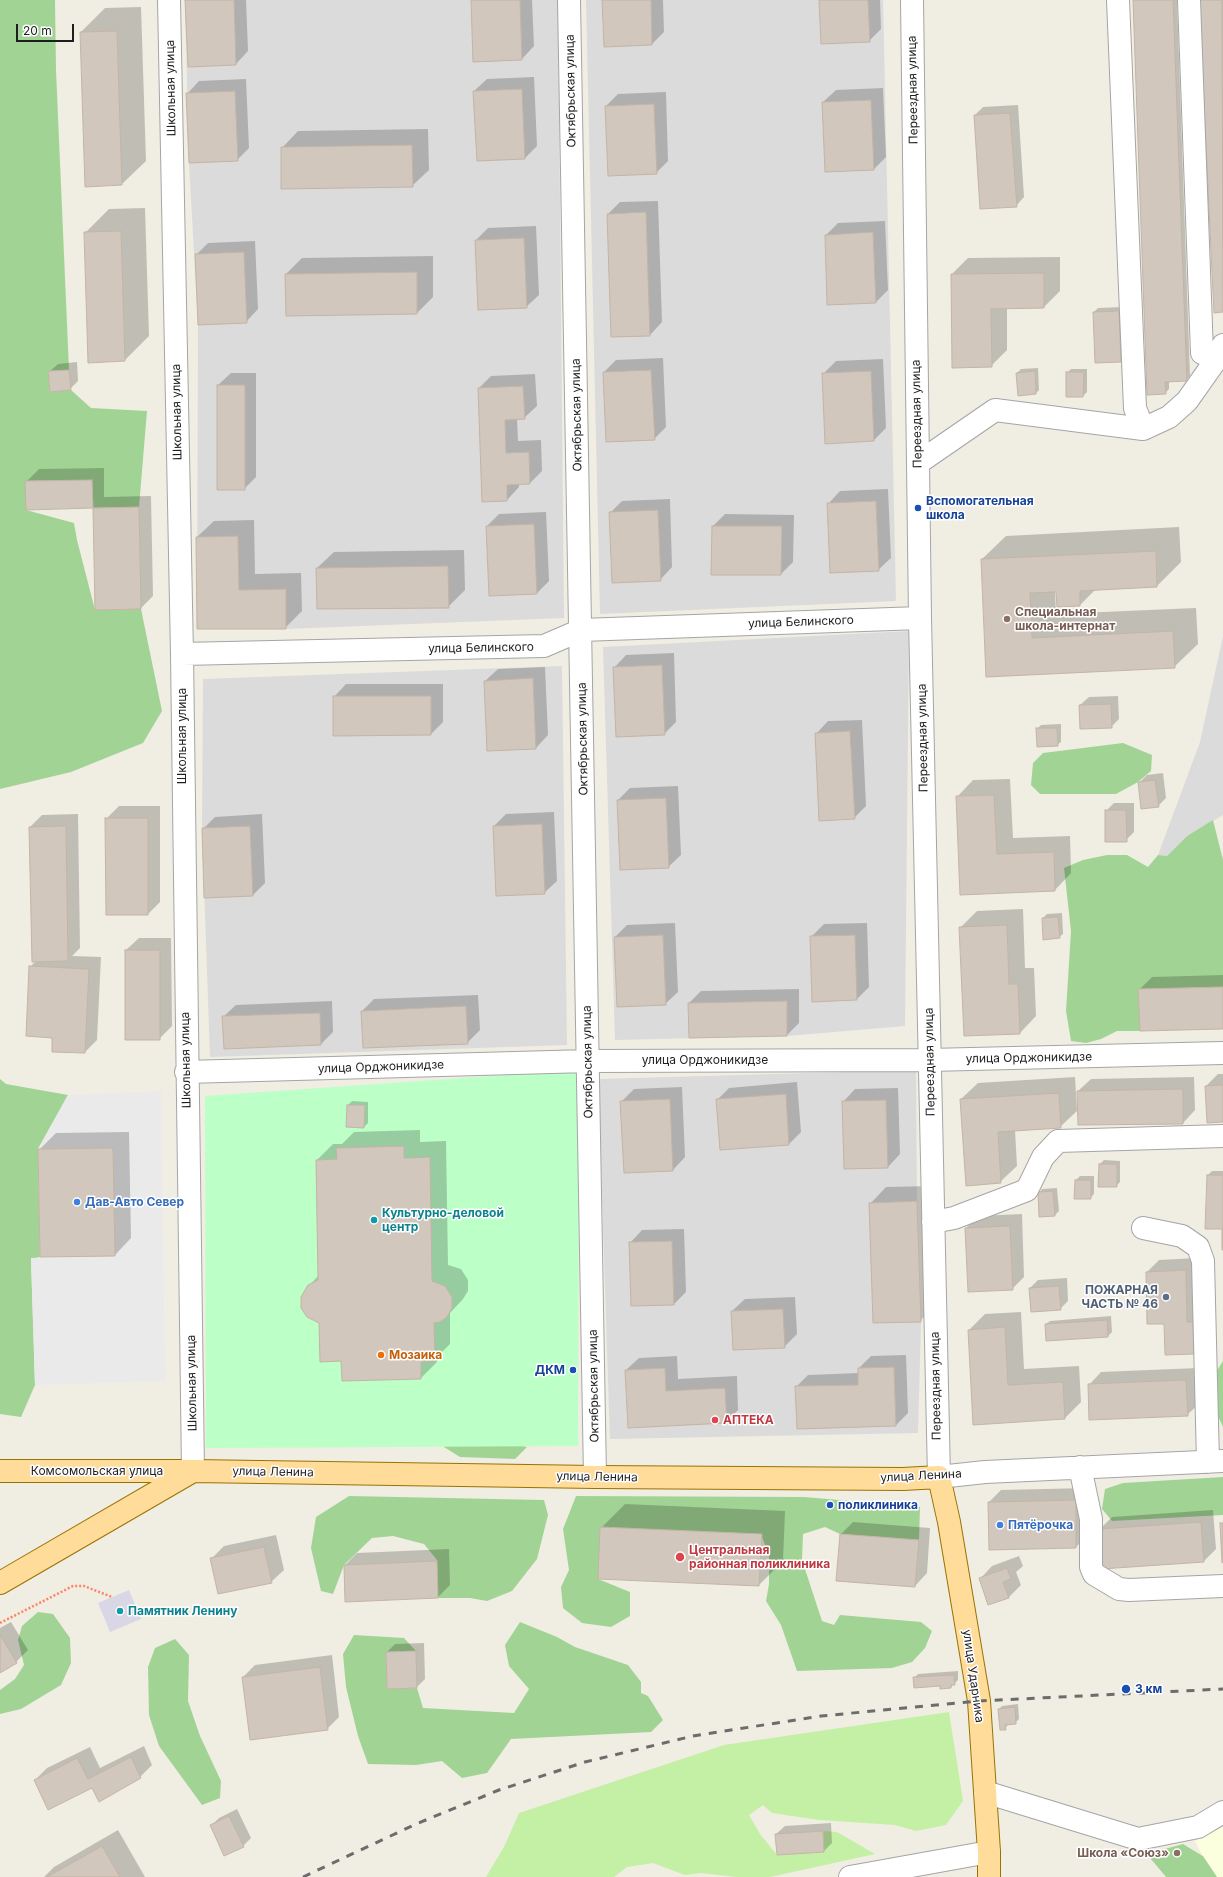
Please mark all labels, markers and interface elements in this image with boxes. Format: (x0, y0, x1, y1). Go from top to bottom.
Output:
scale bar (18, 16, 76, 42)
text: 20 m (23, 23, 52, 38)
street label: Октябрьская улица (563, 34, 579, 148)
street label: Переездная улица (905, 36, 921, 144)
street label: Школьная улица (163, 40, 179, 136)
street label: Октябрьская улица (569, 358, 585, 472)
street label: Переездная улица (909, 360, 925, 468)
street label: Школьная улица (169, 364, 185, 460)
place label: Вспомогательная школа (926, 494, 1034, 522)
marker: Вспомогательная школа (913, 503, 923, 513)
place label: Специальная школа-интернат (1015, 605, 1115, 633)
street label: улица Белинского (748, 613, 854, 631)
marker: Специальная школа-интернат (1002, 614, 1012, 624)
street label: улица Белинского (428, 640, 534, 656)
street label: Октябрьская улица (575, 682, 591, 796)
street label: Переездная улица (915, 684, 931, 792)
street label: Школьная улица (175, 688, 189, 784)
street label: Октябрьская улица (580, 1005, 596, 1119)
street label: Переездная улица (922, 1008, 938, 1116)
street label: Школьная улица (178, 1012, 194, 1108)
street label: улица Орджоникидзе (966, 1050, 1092, 1066)
street label: улица Орджоникидзе (642, 1053, 768, 1067)
street label: улица Орджоникидзе (318, 1058, 444, 1076)
place label: Дав-Авто Север (85, 1195, 184, 1209)
marker: Дав-Авто Север (72, 1197, 82, 1207)
place label: Культурно-деловой центр (382, 1206, 504, 1234)
marker: Культурно-деловой центр (369, 1215, 379, 1225)
place label: ПОЖАРНАЯ ЧАСТЬ № 46 (1081, 1283, 1158, 1311)
marker: ПОЖАРНАЯ ЧАСТЬ № 46 (1161, 1292, 1171, 1302)
street label: Октябрьская улица (586, 1329, 602, 1443)
street label: Переездная улица (928, 1332, 944, 1440)
street label: Школьная улица (184, 1335, 200, 1431)
place label: Мозаика (389, 1348, 442, 1362)
marker: Мозаика (376, 1350, 386, 1360)
place label: ДКМ (535, 1363, 565, 1377)
marker: ДКМ (568, 1365, 578, 1375)
place label: АПТЕКА (723, 1413, 774, 1427)
marker: АПТЕКА (710, 1415, 720, 1425)
street label: Комсомольская улица (31, 1464, 163, 1478)
street label: улица Ленина (232, 1464, 314, 1480)
street label: улица Ленина (880, 1467, 962, 1485)
street label: улица Ленина (556, 1469, 638, 1485)
place label: поликлиника (838, 1498, 918, 1512)
marker: поликлиника (825, 1500, 835, 1510)
place label: Пятёрочка (1008, 1518, 1073, 1532)
marker: Пятёрочка (995, 1520, 1005, 1530)
place label: Центральная районная поликлиника (689, 1543, 830, 1571)
marker: Центральная районная поликлиника (674, 1551, 686, 1563)
place label: Памятник Ленину (128, 1604, 237, 1618)
marker: Памятник Ленину (115, 1606, 125, 1616)
street label: улица Ударника (959, 1628, 987, 1724)
place label: 3 км (1135, 1682, 1162, 1696)
marker: 3 км (1120, 1683, 1132, 1695)
place label: Школа «Союз» (1077, 1846, 1169, 1860)
marker: Школа «Союз» (1172, 1848, 1182, 1858)

